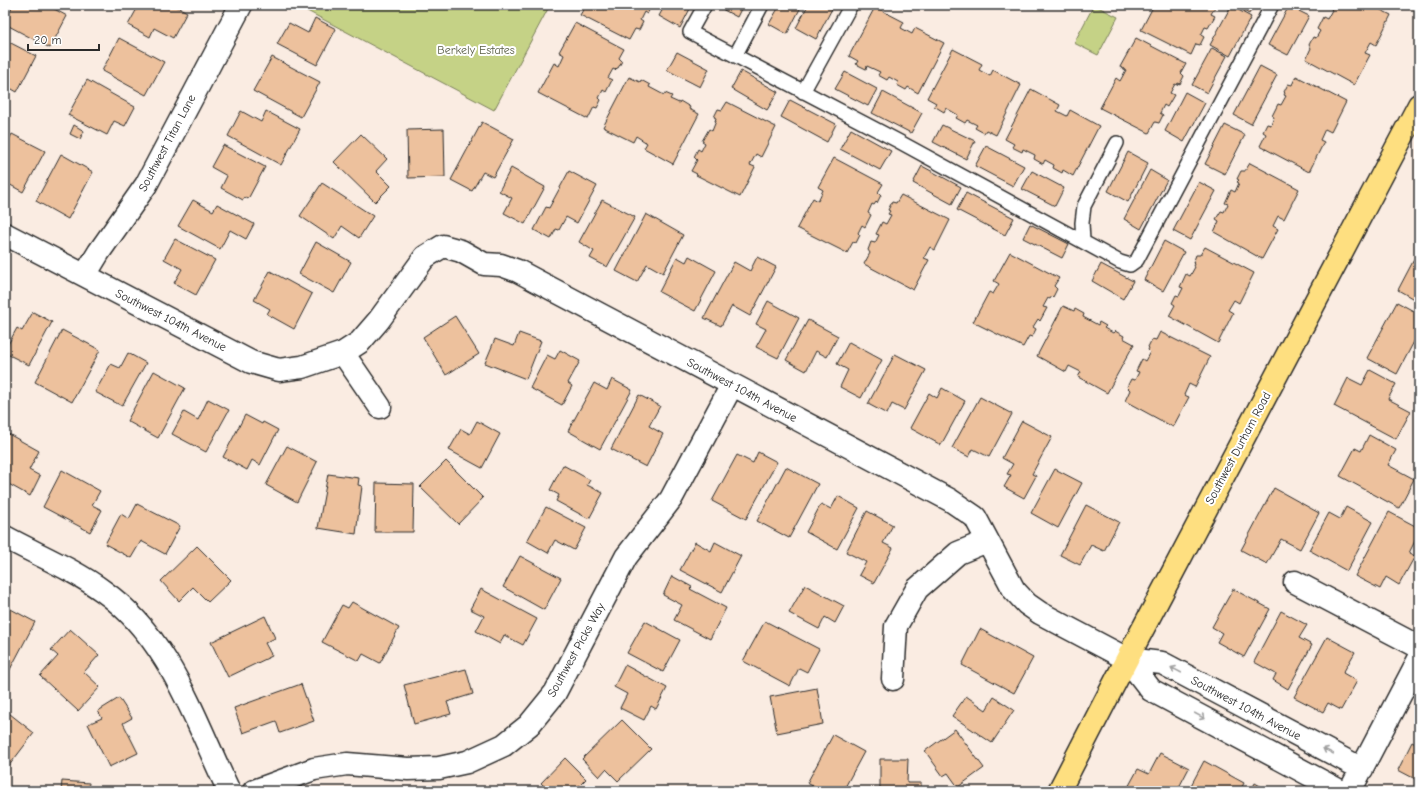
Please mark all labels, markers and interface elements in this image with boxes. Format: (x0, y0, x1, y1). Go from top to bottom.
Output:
scale bar (28, 26, 99, 52)
text: 20 m (34, 33, 62, 47)
park label: Berkely Estates (437, 43, 515, 57)
street label: Southwest Titan Lane (135, 92, 199, 194)
street label: Southwest 104th Avenue (113, 286, 229, 354)
street label: Southwest 104th Avenue (685, 355, 799, 425)
street label: Southwest Durham Road (1202, 389, 1274, 507)
street label: Southwest Picks Way (544, 600, 608, 700)
one-way arrow (1170, 666, 1182, 674)
street label: Southwest 104th Avenue (1189, 673, 1303, 743)
one-way arrow (1194, 713, 1206, 721)
one-way arrow (1322, 746, 1334, 754)

